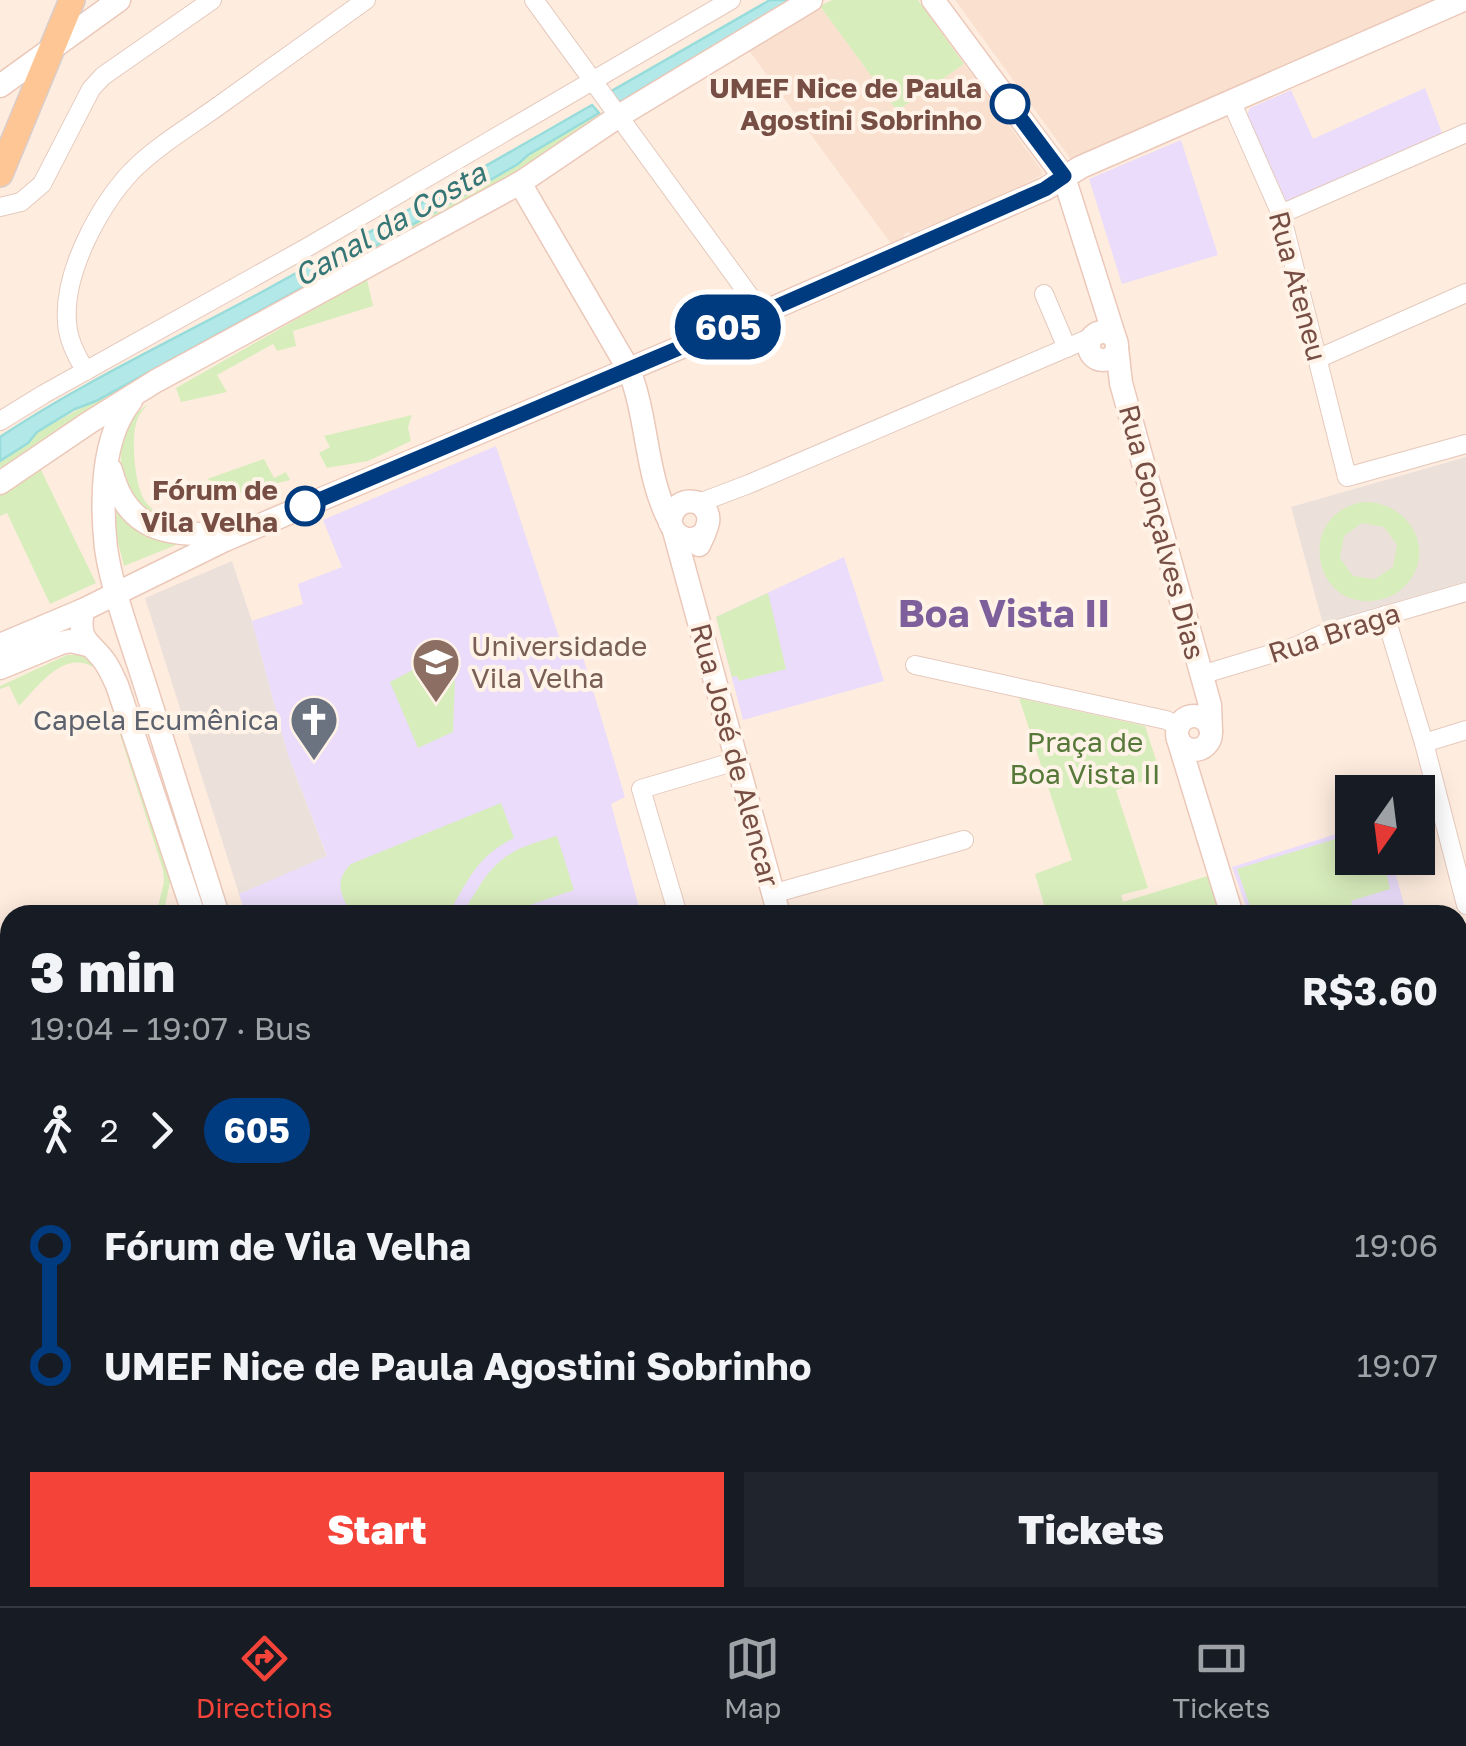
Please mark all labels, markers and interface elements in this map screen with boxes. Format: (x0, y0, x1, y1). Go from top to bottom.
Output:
place label: UMEF Nice de Paula Agostini Sobrinho (709, 71, 982, 136)
marker: UMEF Nice de Paula Agostini Sobrinho (991, 85, 1029, 123)
water label: Canal da Costa (287, 154, 493, 294)
street label: Rua Ateneu (1263, 207, 1334, 364)
line badge: 605 (670, 294, 786, 360)
text: 605 (695, 306, 761, 348)
street label: Rua Gonçalves Dias (1113, 401, 1212, 663)
place label: Fórum de Vila Velha (141, 473, 278, 538)
marker: Fórum de Vila Velha (286, 487, 324, 525)
district label: Boa Vista II (898, 590, 1110, 635)
street label: Rua Braga (1264, 596, 1404, 669)
street label: Rua José de Alencar (684, 619, 787, 890)
place label: Universidade Vila Velha (471, 629, 647, 694)
school or university icon: Universidade Vila Velha (410, 636, 462, 704)
church icon: Capela Ecumênica (288, 694, 340, 762)
place label: Capela Ecumênica (33, 703, 279, 736)
park label: Praça de Boa Vista II (1009, 725, 1161, 790)
north arrow (1335, 775, 1435, 875)
map controls (1335, 775, 1435, 875)
text: 3 min (30, 938, 175, 1004)
text: R$3.60 (1302, 968, 1438, 1013)
text: 19:04 – 19:07 · Bus (30, 1009, 311, 1047)
icon: walk (30, 1103, 85, 1158)
icon: forward (134, 1103, 189, 1158)
text: 605 (224, 1109, 290, 1151)
text: 2 (100, 1111, 119, 1149)
text: Fórum de Vila Velha (104, 1223, 471, 1268)
text: 19:06 (1354, 1226, 1438, 1264)
text: UMEF Nice de Paula Agostini Sobrinho (104, 1343, 812, 1388)
text: 19:07 (1357, 1346, 1438, 1384)
button: Start (30, 1472, 724, 1587)
button: Tickets (744, 1472, 1438, 1587)
tab: Directions (196, 1631, 333, 1724)
tab: Map (724, 1631, 781, 1724)
tab: Tickets (1173, 1631, 1270, 1724)

